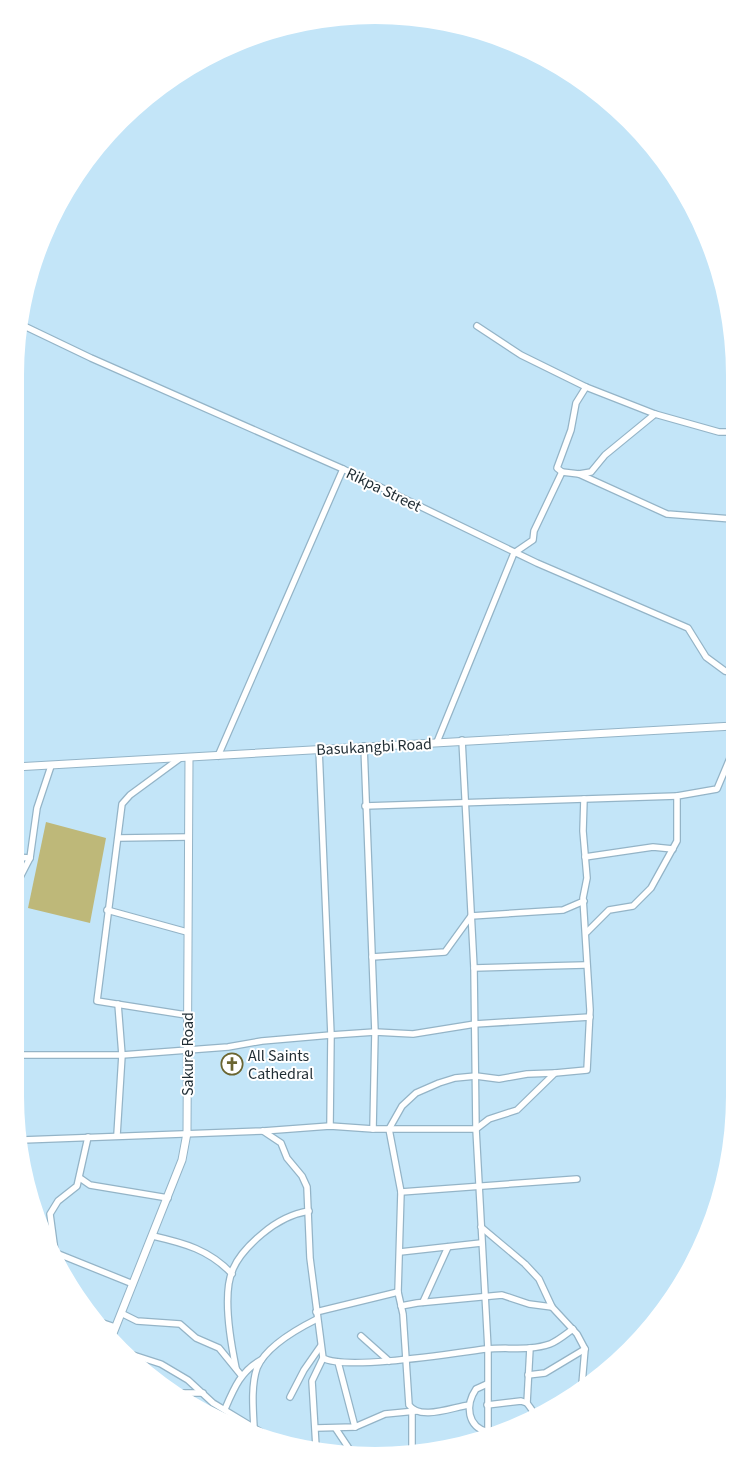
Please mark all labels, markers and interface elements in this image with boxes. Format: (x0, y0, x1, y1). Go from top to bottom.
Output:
street label: Rikpa Street (342, 462, 425, 518)
street label: Basukangbi Road (316, 733, 432, 761)
street label: Sakure Road (177, 1012, 199, 1096)
place label: All Saints Cathedral (248, 1045, 313, 1085)
church icon: All Saints Cathedral (220, 1052, 244, 1076)

